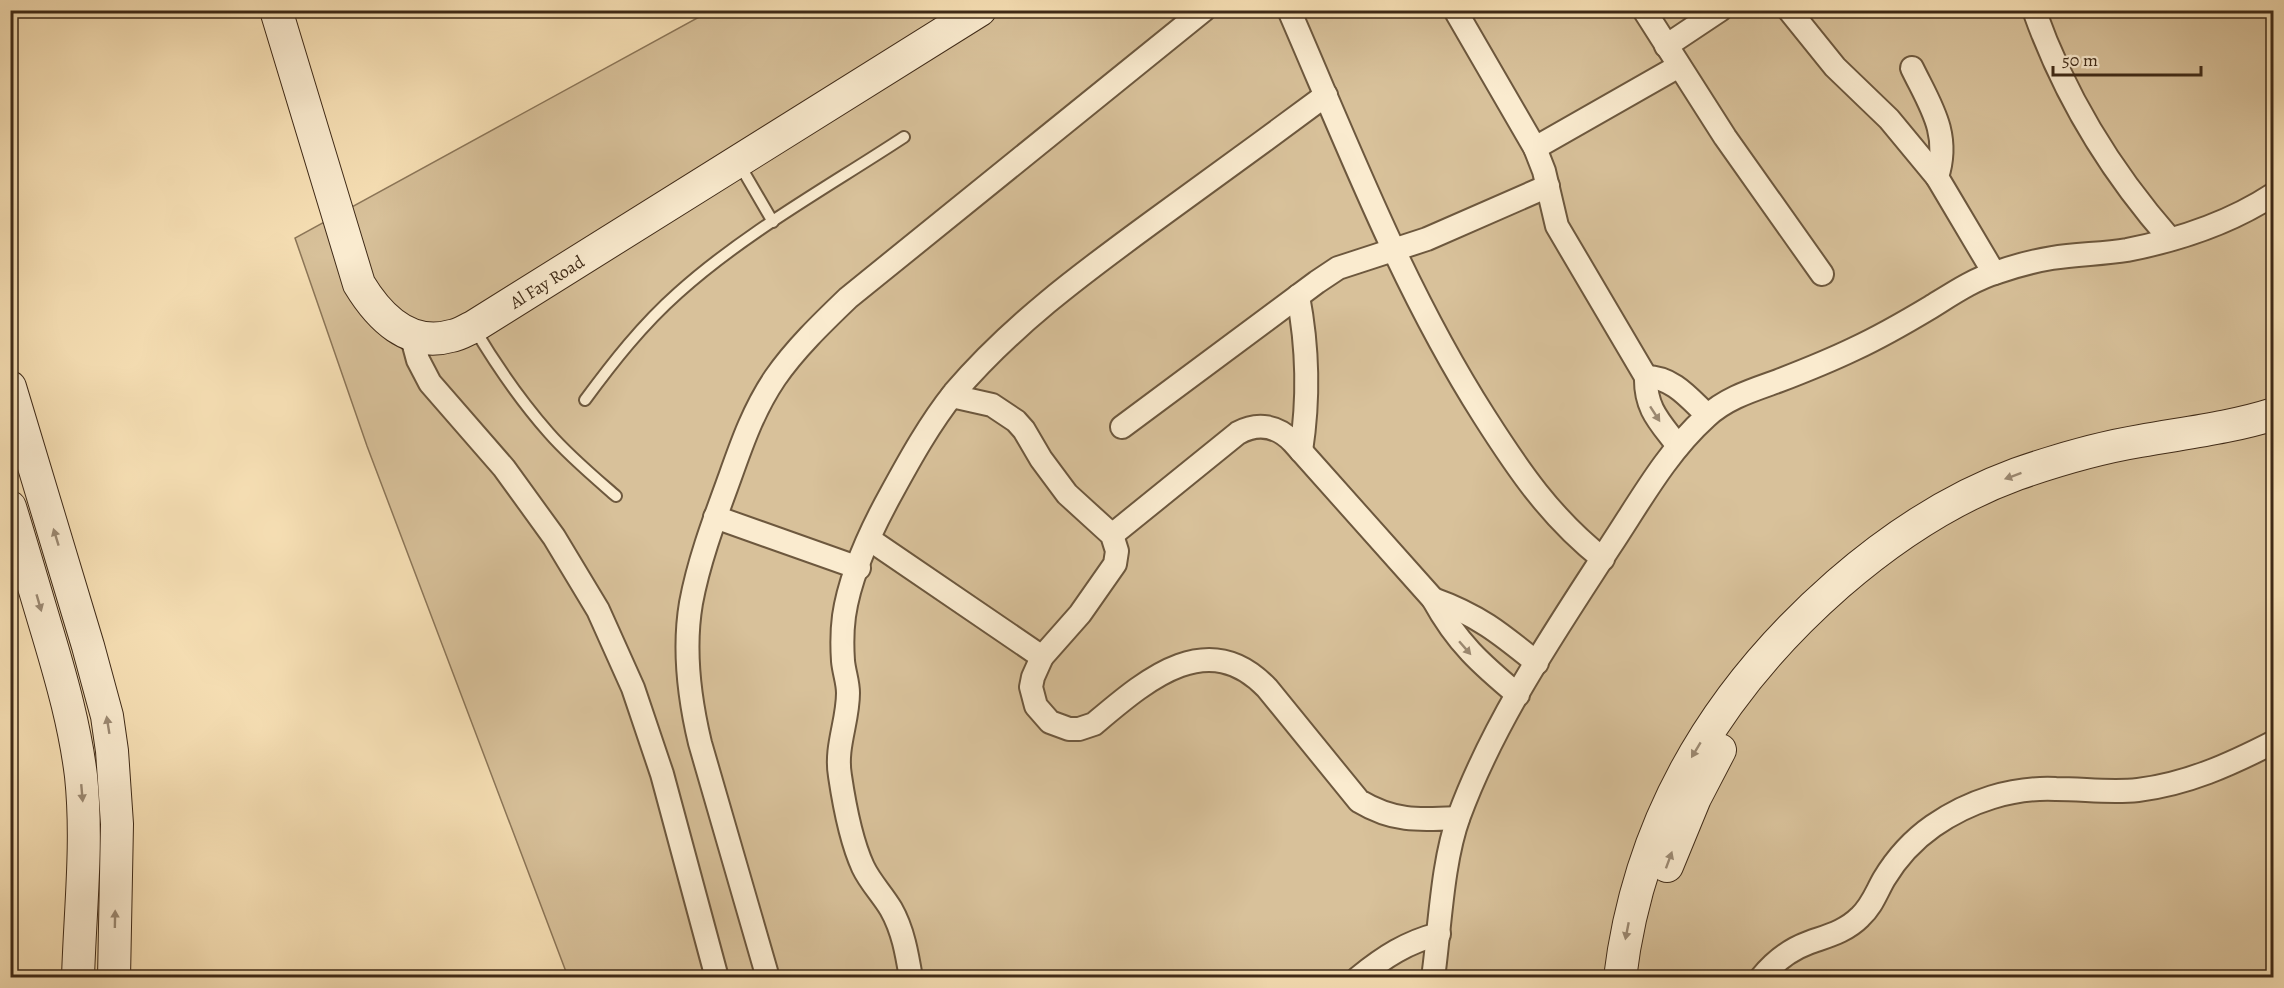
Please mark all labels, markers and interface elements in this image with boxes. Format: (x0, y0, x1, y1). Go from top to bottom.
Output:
scale bar (2053, 39, 2202, 77)
text: 50 m (2062, 48, 2098, 72)
street label: Al Fay Road (504, 249, 589, 315)
one-way arrow (1649, 406, 1660, 422)
one-way arrow (2004, 472, 2022, 481)
one-way arrow (51, 528, 60, 546)
one-way arrow (35, 594, 44, 612)
one-way arrow (1458, 640, 1471, 655)
one-way arrow (103, 715, 112, 734)
one-way arrow (1691, 742, 1702, 758)
one-way arrow (77, 783, 87, 802)
one-way arrow (1665, 851, 1675, 869)
one-way arrow (110, 910, 120, 929)
one-way arrow (1622, 922, 1631, 941)

